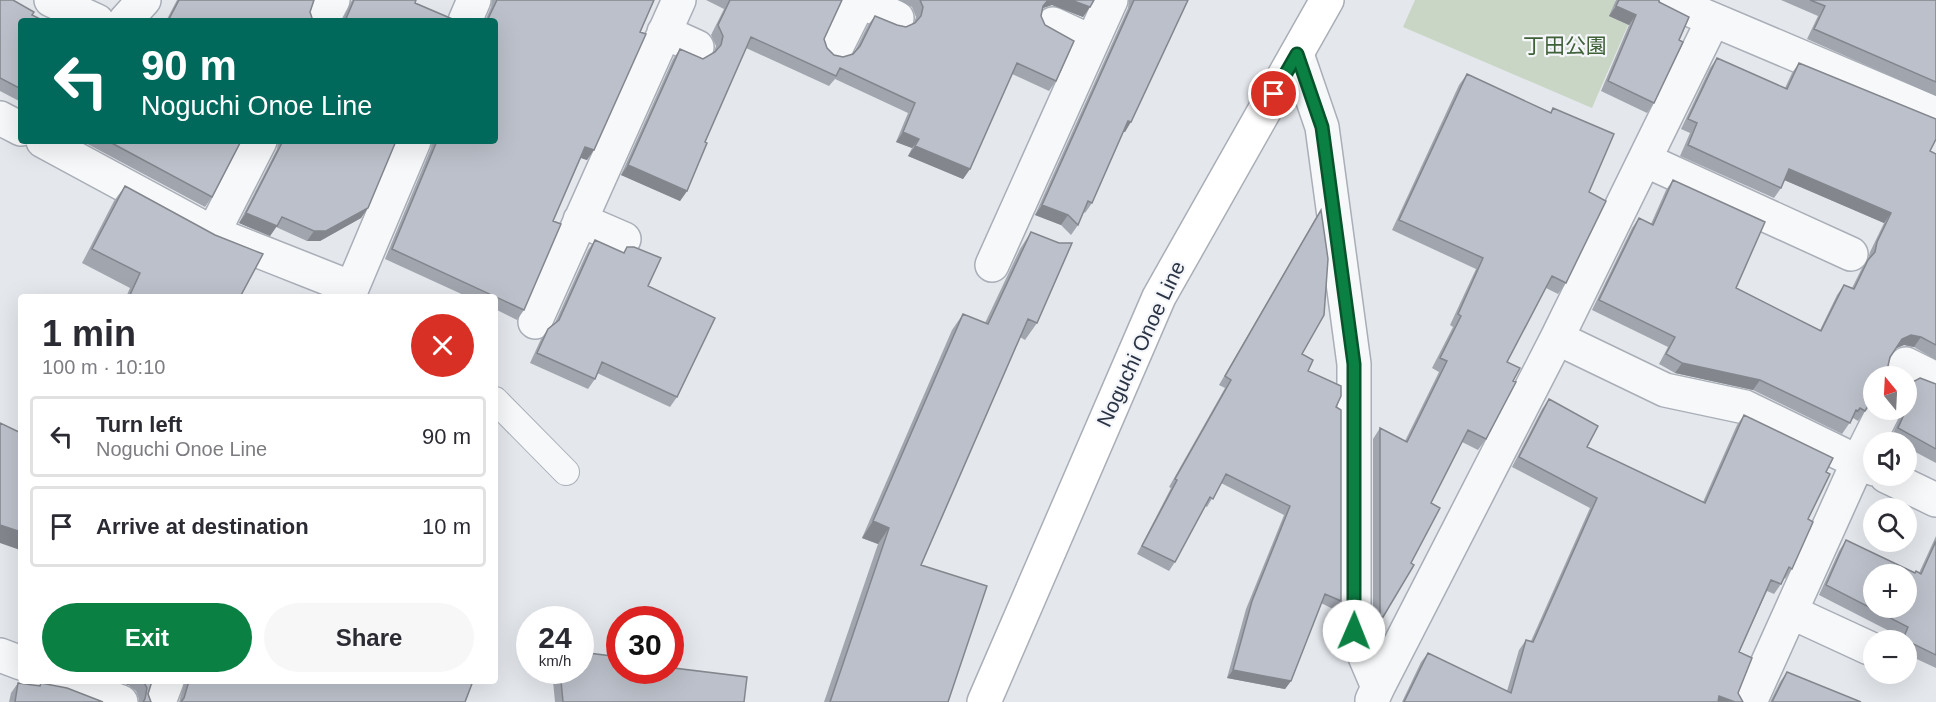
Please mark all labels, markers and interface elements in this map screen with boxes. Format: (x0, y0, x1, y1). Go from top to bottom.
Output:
park label: 丁田公園 (1523, 34, 1607, 57)
icon: left (42, 42, 120, 120)
text: 90 m (141, 42, 237, 89)
pin (1248, 68, 1299, 119)
icon: arrive (1257, 77, 1290, 110)
text: Noguchi Onoe Line (141, 91, 372, 121)
street label: Noguchi Onoe Line (1092, 257, 1189, 430)
text: 1 min (42, 313, 136, 354)
button: close (411, 314, 474, 377)
text: 100 m · 10:10 (42, 356, 165, 378)
north arrow (1863, 366, 1917, 420)
map controls (1863, 366, 1917, 684)
text: Turn left (96, 412, 182, 437)
icon: left (45, 420, 78, 453)
text: 90 m (422, 424, 471, 449)
button: sound (1863, 432, 1917, 486)
text: Noguchi Onoe Line (96, 438, 267, 460)
button: search (1863, 498, 1917, 552)
icon: arrive (45, 510, 78, 543)
text: Arrive at destination (96, 514, 309, 539)
text: 10 m (422, 514, 471, 539)
button: + (1863, 564, 1917, 618)
position arrow (1322, 599, 1386, 663)
button: Exit (42, 603, 252, 672)
button: Share (264, 603, 474, 672)
speed limit sign: 30 (606, 606, 684, 684)
text: 24 (538, 621, 572, 654)
button: − (1863, 630, 1917, 684)
text: km/h (539, 652, 571, 669)

